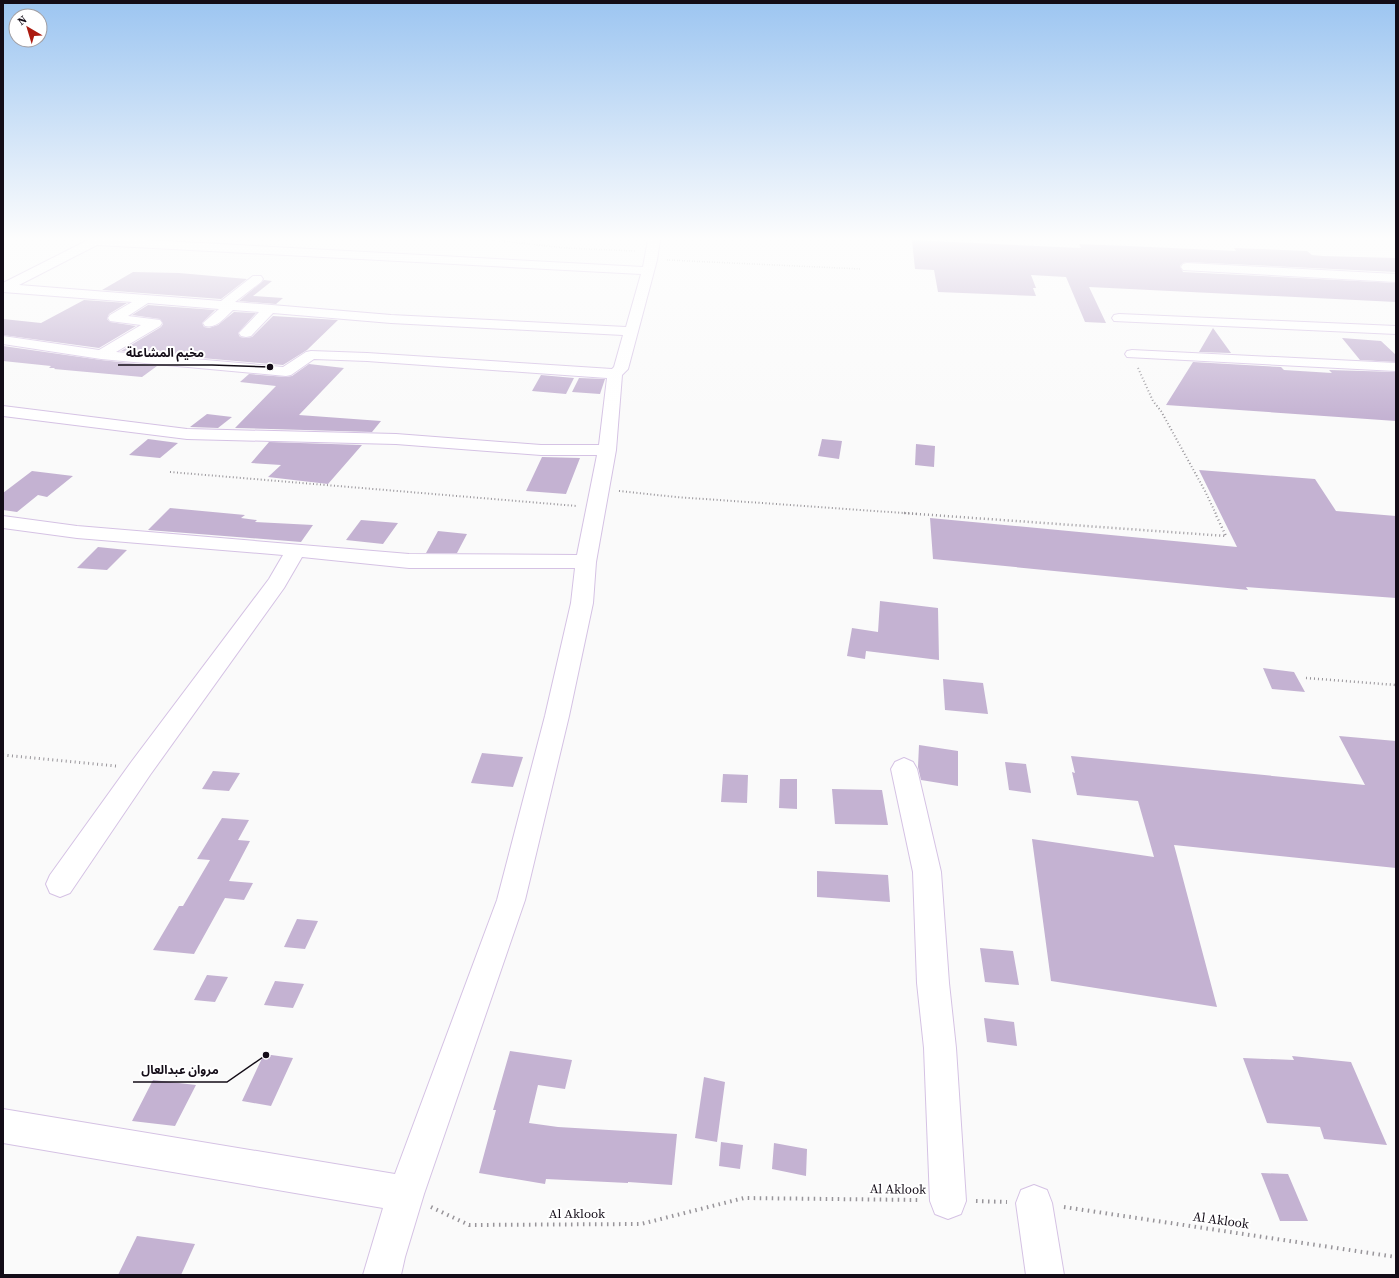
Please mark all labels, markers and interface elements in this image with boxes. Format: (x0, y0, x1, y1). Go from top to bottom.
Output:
north arrow (8, 8, 48, 48)
text: N (14, 12, 30, 29)
callout: مخيم المشاعلة (118, 341, 212, 365)
text: مخيم المشاعلة (126, 345, 204, 362)
callout: مروان عبدالعال (133, 1058, 227, 1082)
text: مروان عبدالعال (141, 1062, 219, 1078)
street label: Al Aklook (870, 1180, 927, 1198)
street label: Al Aklook (549, 1205, 606, 1222)
street label: Al Aklook (1192, 1208, 1251, 1232)

